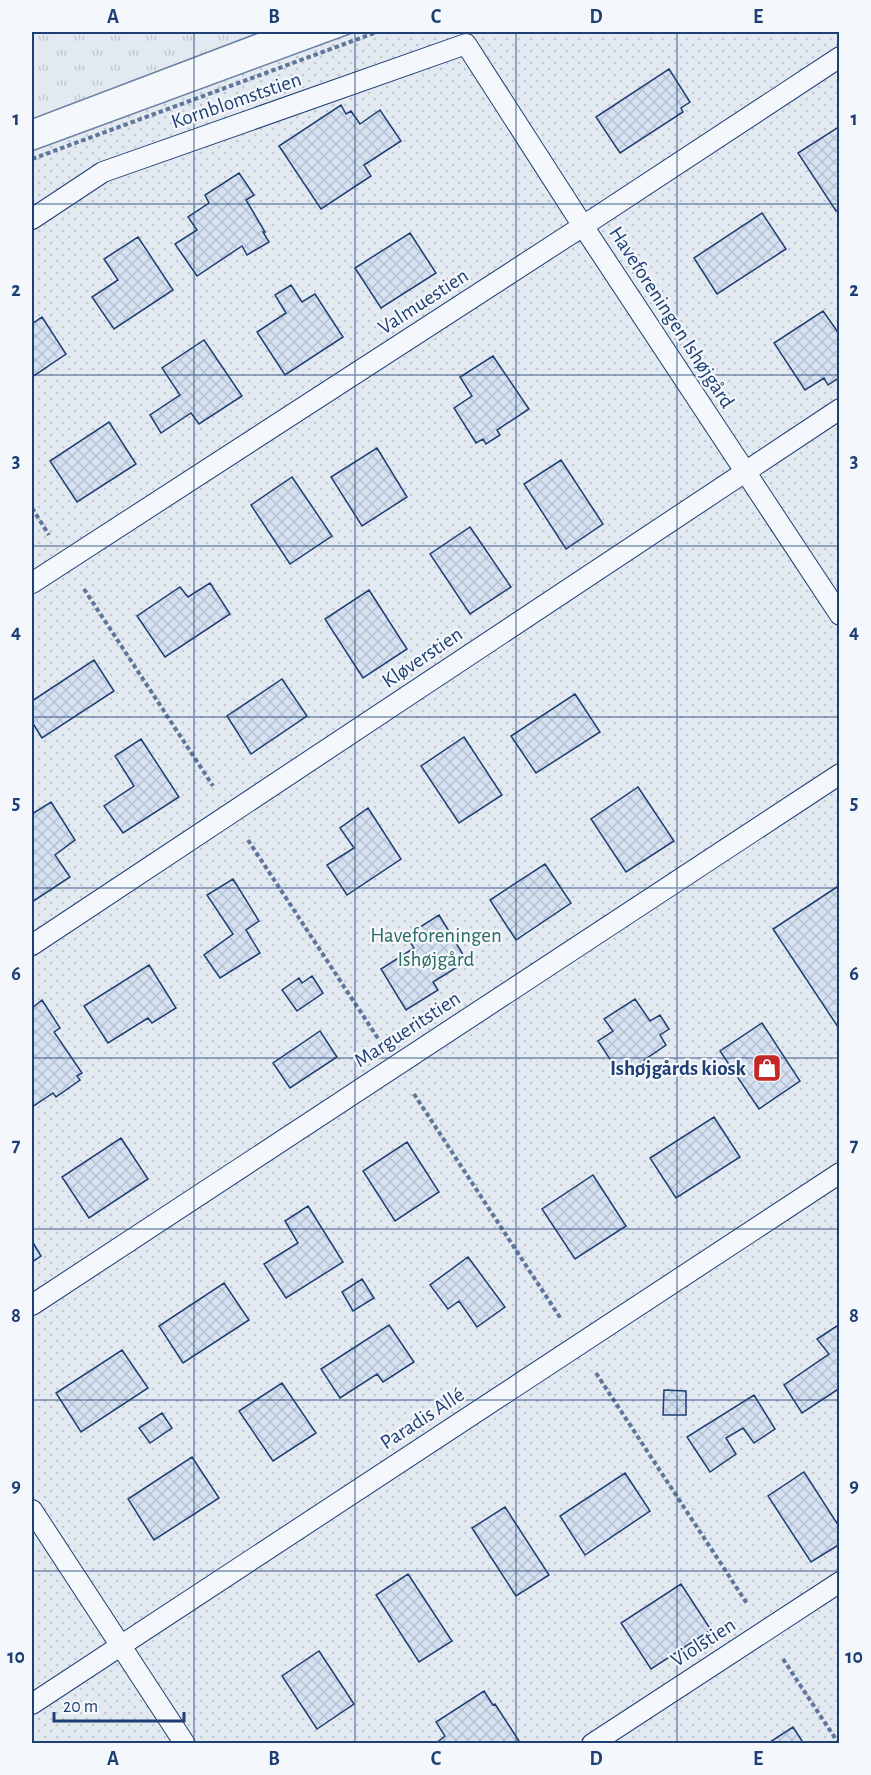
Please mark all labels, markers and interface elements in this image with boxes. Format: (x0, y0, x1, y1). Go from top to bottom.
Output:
text: A (107, 7, 119, 27)
text: B (268, 7, 280, 27)
text: C (431, 7, 442, 27)
text: D (589, 7, 603, 27)
text: E (753, 7, 763, 27)
street label: Kornblomststien (168, 68, 304, 133)
text: 1 (12, 109, 20, 129)
text: 1 (850, 109, 858, 129)
street label: Haveforeningen Ishøjgård (605, 223, 738, 412)
street label: Valmuestien (374, 265, 472, 338)
text: 2 (11, 280, 21, 300)
text: 2 (849, 280, 859, 300)
text: 3 (12, 451, 20, 471)
text: 3 (850, 451, 858, 471)
text: 4 (11, 622, 21, 642)
text: 4 (849, 622, 859, 642)
street label: Kløverstien (378, 623, 466, 692)
text: 5 (12, 793, 20, 813)
text: 5 (850, 793, 858, 813)
park label: Haveforeningen Ishøjgård (370, 925, 502, 970)
text: 6 (11, 964, 21, 984)
text: 6 (849, 964, 859, 984)
street label: Margueritstien (350, 987, 464, 1071)
shop icon: Ishøjgårds kiosk (751, 1052, 783, 1084)
place label: Ishøjgårds kiosk (610, 1058, 747, 1079)
text: 7 (12, 1135, 21, 1155)
text: 7 (850, 1135, 859, 1155)
text: 8 (11, 1306, 21, 1326)
text: 8 (849, 1306, 859, 1326)
street label: Paradis Allé (377, 1384, 468, 1453)
text: 9 (11, 1476, 21, 1496)
text: 9 (849, 1476, 859, 1496)
street label: Violstien (667, 1614, 739, 1671)
text: 10 (7, 1647, 25, 1667)
text: 10 (845, 1647, 863, 1667)
scale bar (54, 1685, 184, 1723)
text: 20 m (63, 1698, 98, 1716)
text: A (107, 1749, 119, 1769)
text: B (268, 1749, 280, 1769)
text: C (431, 1749, 442, 1769)
text: D (589, 1749, 603, 1769)
text: E (753, 1749, 763, 1769)

